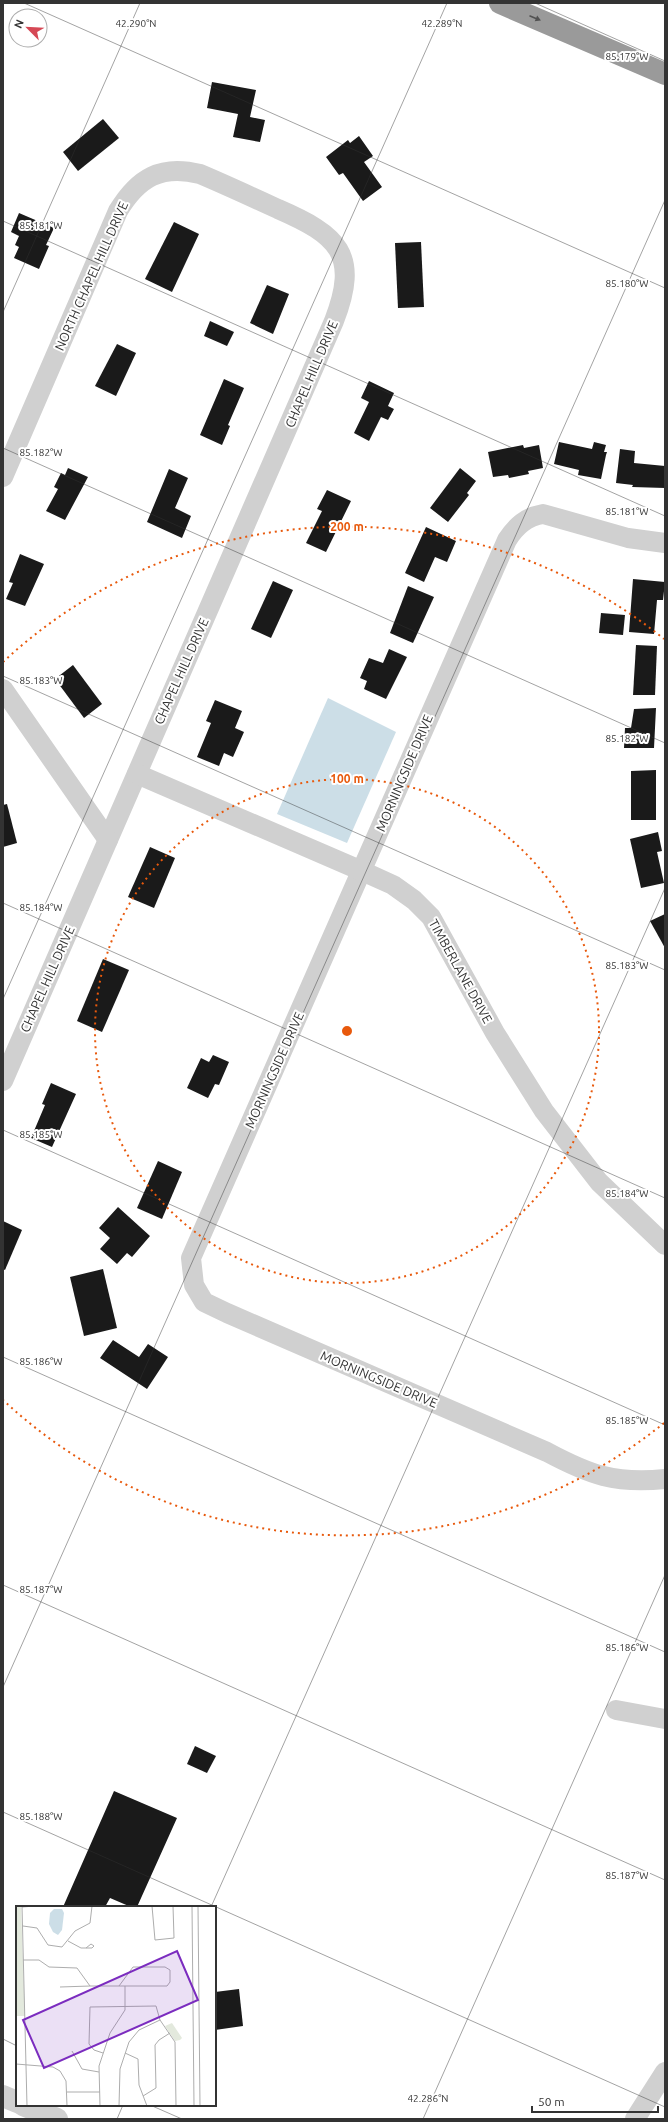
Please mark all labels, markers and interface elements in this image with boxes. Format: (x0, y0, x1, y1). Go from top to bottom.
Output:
north arrow (8, 8, 48, 48)
one-way arrow (530, 16, 542, 22)
text: N (12, 18, 26, 30)
text: 42.290°N (115, 18, 157, 29)
text: 42.289°N (421, 18, 463, 29)
text: 85.179°W (605, 51, 649, 62)
street label: NORTH CHAPEL HILL DRIVE (52, 199, 130, 353)
text: 85.181°W (19, 220, 63, 231)
text: 85.180°W (605, 278, 649, 289)
street label: CHAPEL HILL DRIVE (282, 318, 340, 430)
text: 85.182°W (19, 447, 63, 458)
text: 85.181°W (605, 506, 649, 517)
text: 200 m (330, 520, 364, 533)
street label: CHAPEL HILL DRIVE (151, 616, 211, 726)
text: 85.183°W (19, 675, 63, 686)
street label: MORNINGSIDE DRIVE (373, 712, 435, 834)
text: 85.182°W (605, 733, 649, 744)
text: 100 m (330, 772, 364, 785)
text: 85.184°W (19, 902, 63, 913)
street label: TIMBERLANE DRIVE (427, 917, 495, 1025)
street label: CHAPEL HILL DRIVE (17, 924, 77, 1034)
text: 85.183°W (605, 960, 649, 971)
street label: MORNINGSIDE DRIVE (242, 1010, 306, 1130)
centre of rings (340, 1024, 354, 1038)
text: 85.185°W (19, 1129, 63, 1140)
text: 85.184°W (605, 1188, 649, 1199)
street label: MORNINGSIDE DRIVE (318, 1348, 440, 1410)
text: 85.186°W (19, 1356, 63, 1367)
text: 85.185°W (605, 1415, 649, 1426)
text: 85.187°W (19, 1584, 63, 1595)
text: 85.186°W (605, 1642, 649, 1653)
text: 85.188°W (19, 1811, 63, 1822)
text: 85.187°W (605, 1870, 649, 1881)
inset map (16, 1906, 216, 2106)
scale bar (532, 2088, 658, 2114)
text: 42.286°N (407, 2093, 449, 2104)
text: 50 m (538, 2095, 565, 2108)

